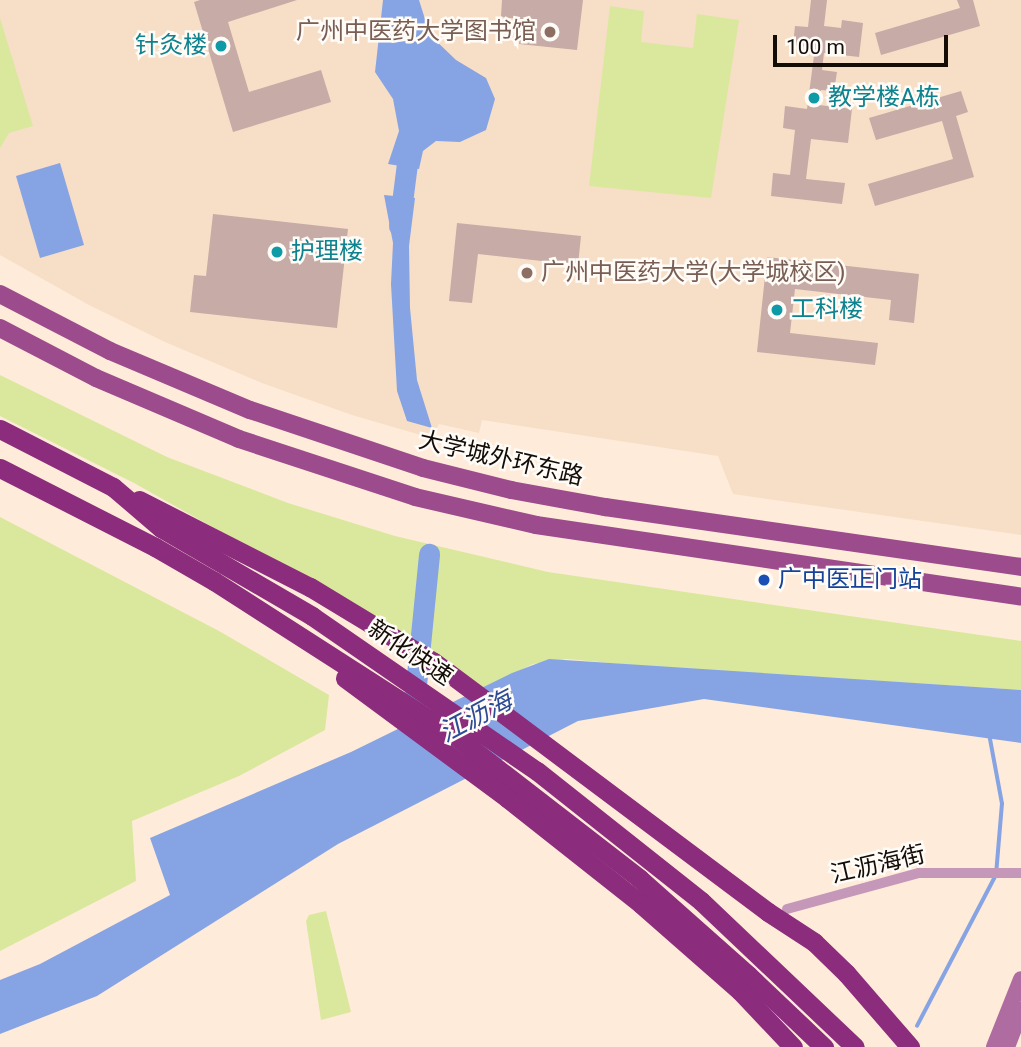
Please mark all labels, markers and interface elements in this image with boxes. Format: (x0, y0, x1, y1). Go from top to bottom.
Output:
place label: 广州中医药大学图书馆 (296, 18, 536, 46)
scale bar (776, 21, 951, 65)
marker: 广州中医药大学图书馆 (542, 24, 558, 40)
place label: 针灸楼 (135, 32, 207, 60)
text: 100 m (786, 35, 845, 59)
marker: 针灸楼 (213, 38, 229, 54)
place label: 教学楼A栋 (828, 84, 940, 112)
marker: 教学楼A栋 (806, 90, 822, 106)
place label: 护理楼 (291, 238, 363, 266)
marker: 护理楼 (269, 244, 285, 260)
place label: 广州中医药大学(大学城校区) (541, 259, 846, 287)
marker: 广州中医药大学(大学城校区) (519, 265, 535, 281)
place label: 工科楼 (791, 296, 863, 324)
marker: 工科楼 (769, 302, 785, 318)
street label: 大学城外环东路 (416, 426, 586, 492)
place label: 广中医正门站 (778, 566, 922, 594)
marker: 广中医正门站 (756, 572, 772, 588)
street label: 新化快速 (362, 614, 458, 692)
water label: 江沥海 (434, 685, 518, 749)
street label: 江沥海街 (828, 840, 928, 890)

